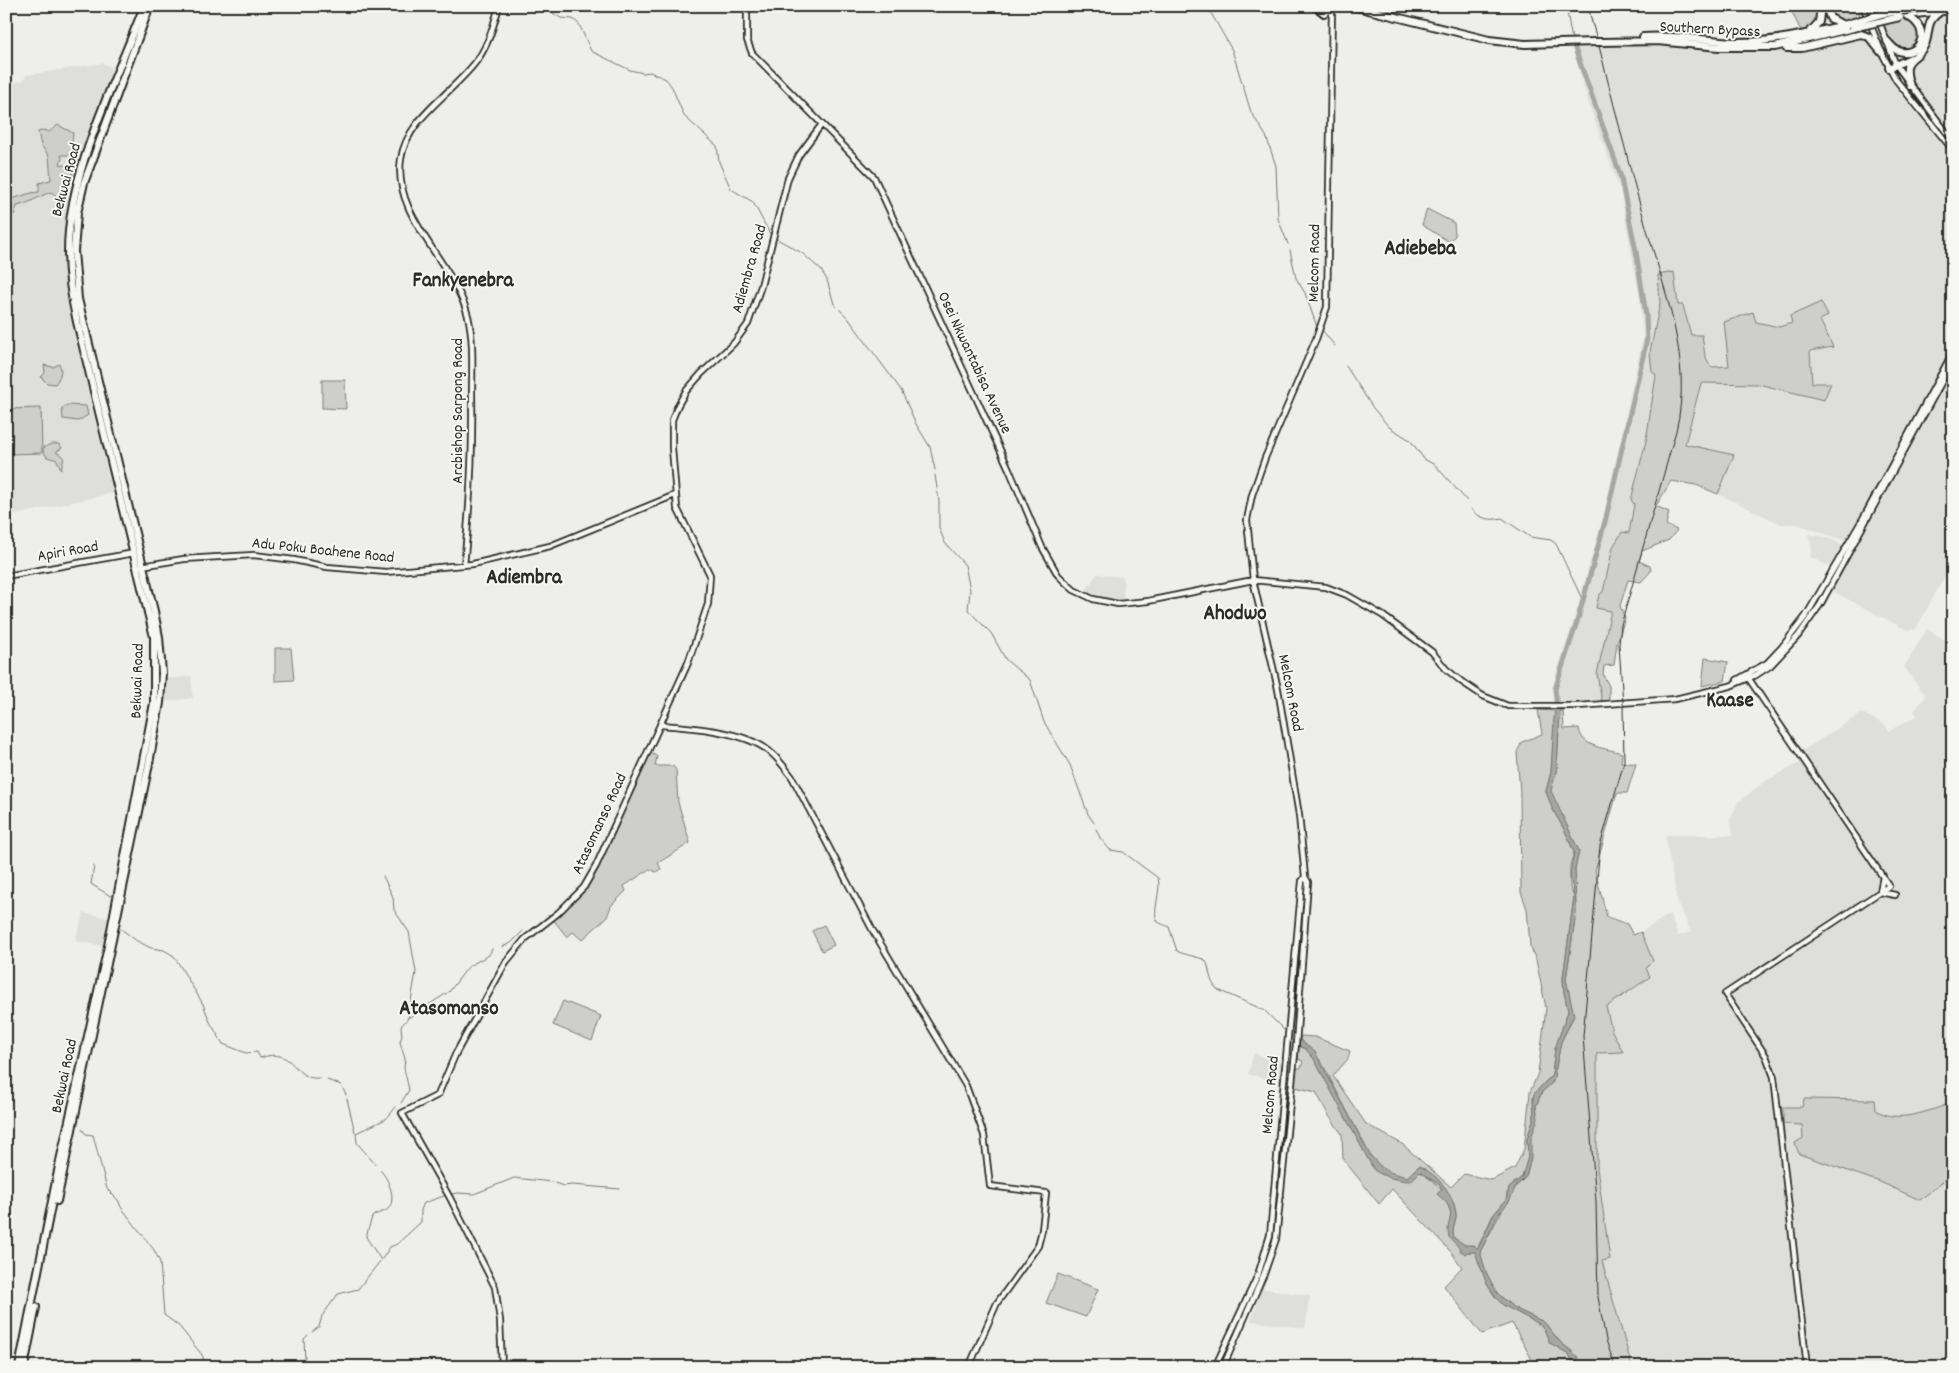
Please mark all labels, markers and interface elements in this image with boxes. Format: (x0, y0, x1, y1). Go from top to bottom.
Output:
street label: Southern Bypass (1659, 16, 1761, 44)
street label: Bekwai Road (46, 141, 88, 219)
street label: Adiembra Road (726, 222, 774, 316)
street label: Melcom Road (1303, 224, 1327, 302)
district label: Adiebeba (1384, 235, 1457, 265)
district label: Fankyenebra (413, 267, 515, 297)
street label: Osei Nkwantabisa Avenue (931, 288, 1017, 438)
street label: Arcbishop Sarpong Road (447, 338, 470, 484)
street label: Adu Poku Boahene Road (251, 532, 395, 570)
street label: Apiri Road (36, 535, 100, 569)
district label: Adiembra (486, 564, 563, 594)
district label: Ahodwo (1203, 600, 1267, 630)
street label: Bekwai Road (125, 643, 151, 719)
street label: Melcom Road (1271, 652, 1309, 734)
district label: Kaase (1706, 687, 1754, 717)
street label: Atasomanso Road (566, 770, 634, 878)
district label: Atasomanso (399, 995, 499, 1025)
street label: Bekwai Road (46, 1037, 84, 1115)
street label: Melcom Road (1256, 1055, 1286, 1135)

